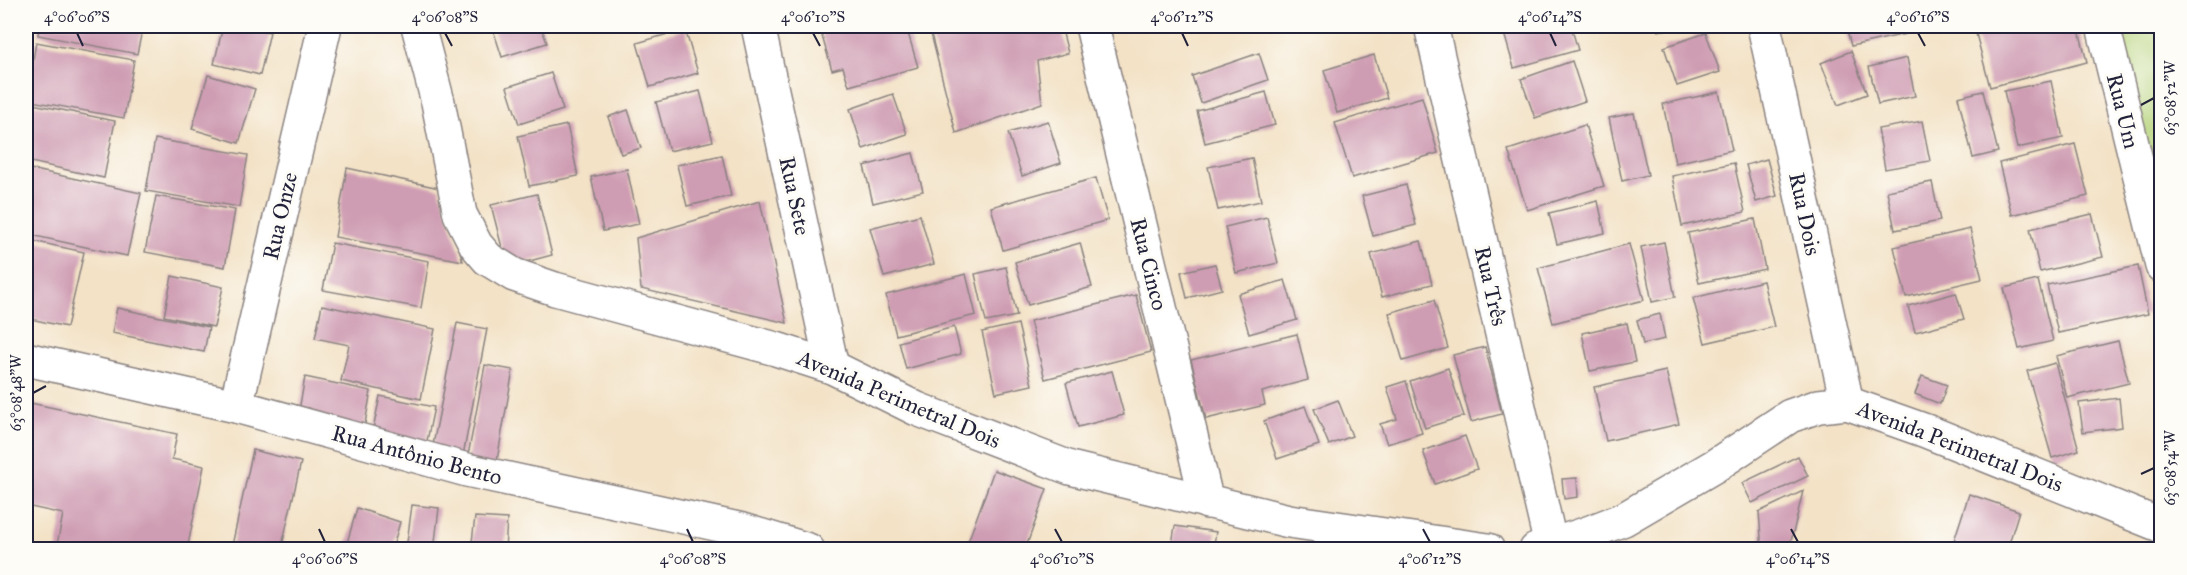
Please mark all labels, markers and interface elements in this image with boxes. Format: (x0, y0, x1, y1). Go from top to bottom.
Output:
text: 4°06'06"S (44, 8, 110, 26)
text: 4°06'08"S (412, 8, 478, 26)
text: 4°06'10"S (781, 8, 845, 26)
text: 4°06'12"S (1151, 8, 1213, 26)
text: 4°06'14"S (1518, 8, 1582, 26)
text: 4°06'16"S (1886, 8, 1950, 26)
text: 63°08'52"W (2161, 60, 2179, 136)
street label: Rua Um (2101, 71, 2145, 152)
street label: Rua Sete (773, 154, 817, 238)
street label: Rua Onze (257, 170, 303, 262)
street label: Rua Dois (1783, 170, 1827, 258)
street label: Rua Cinco (1124, 215, 1174, 313)
street label: Rua Três (1469, 244, 1513, 328)
street label: Avenida Perimetral Dois (792, 344, 1005, 454)
text: 63°08'48"W (7, 354, 25, 432)
street label: Avenida Perimetral Dois (1852, 394, 2067, 498)
street label: Rua Antônio Bento (329, 419, 505, 491)
text: 63°08'54"W (2161, 429, 2179, 506)
text: 4°06'06"S (292, 550, 358, 568)
text: 4°06'08"S (660, 550, 726, 568)
text: 4°06'10"S (1030, 550, 1094, 568)
text: 4°06'12"S (1399, 550, 1461, 568)
text: 4°06'14"S (1766, 550, 1830, 568)

